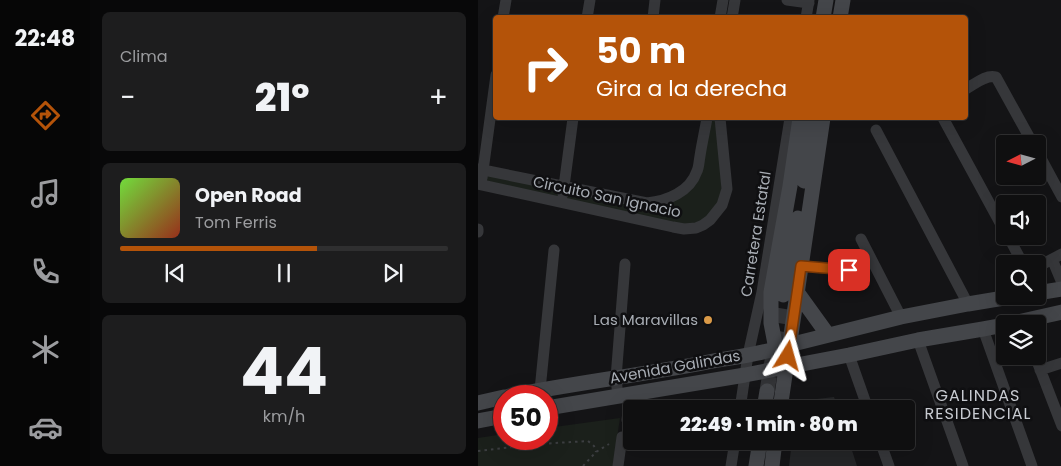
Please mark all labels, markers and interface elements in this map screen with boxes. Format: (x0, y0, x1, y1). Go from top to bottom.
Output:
text: 22:48 (15, 23, 75, 54)
text: 50 m (596, 26, 686, 75)
icon: right (513, 35, 578, 100)
text: Clima (120, 45, 168, 68)
text: 21° (255, 71, 309, 124)
text: Gira a la derecha (596, 73, 787, 104)
text: − (120, 78, 135, 117)
text: + (429, 78, 448, 117)
icon: directions (28, 98, 63, 133)
north arrow (996, 135, 1046, 185)
map controls (996, 135, 1046, 365)
street label: Carretera Estatal (735, 169, 776, 298)
street label: Circuito San Ignacio (531, 171, 683, 222)
icon: music (28, 176, 63, 211)
text: Open Road (195, 182, 302, 209)
button: sound (996, 195, 1046, 245)
text: Tom Ferris (195, 211, 277, 234)
pin (828, 249, 870, 291)
icon: phone (28, 254, 63, 289)
button: search (996, 255, 1046, 305)
icon: arrive (835, 256, 863, 284)
icon: previous (161, 259, 189, 287)
icon: pause (270, 259, 298, 287)
icon: next (379, 259, 407, 287)
place label: Las Maravillas (593, 309, 698, 330)
marker: Las Maravillas (702, 314, 714, 326)
button: layers (996, 315, 1046, 365)
text: 44 (240, 326, 328, 417)
position arrow (761, 329, 813, 381)
icon: climate (28, 332, 63, 367)
street label: Avenida Galindas (608, 345, 742, 388)
district label: GALINDAS RESIDENCIAL (924, 384, 1032, 425)
speed limit sign: 50 (493, 385, 558, 450)
text: km/h (263, 405, 305, 428)
icon: car (28, 410, 63, 445)
text: 22:49 · 1 min · 80 m (680, 411, 858, 438)

